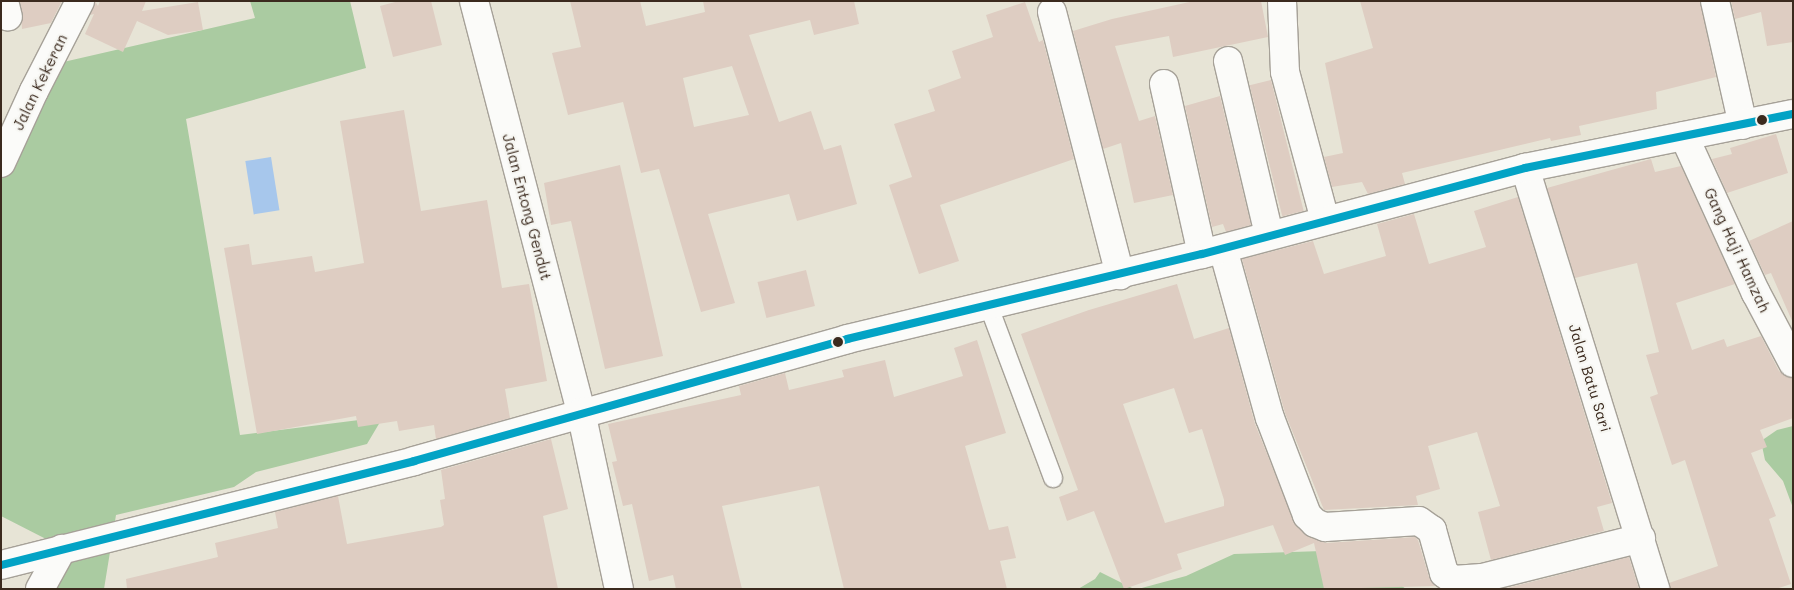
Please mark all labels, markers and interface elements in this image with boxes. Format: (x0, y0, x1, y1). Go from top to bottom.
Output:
street label: Jalan Kekeran (9, 31, 71, 133)
unlabelled marker (1757, 115, 1767, 125)
street label: Jalan Entong Gendut (499, 132, 555, 282)
street label: Gang Haji Hamzah (1700, 185, 1774, 315)
street label: Jalan Batu Sari (1565, 322, 1615, 434)
unlabelled marker (833, 337, 843, 347)

